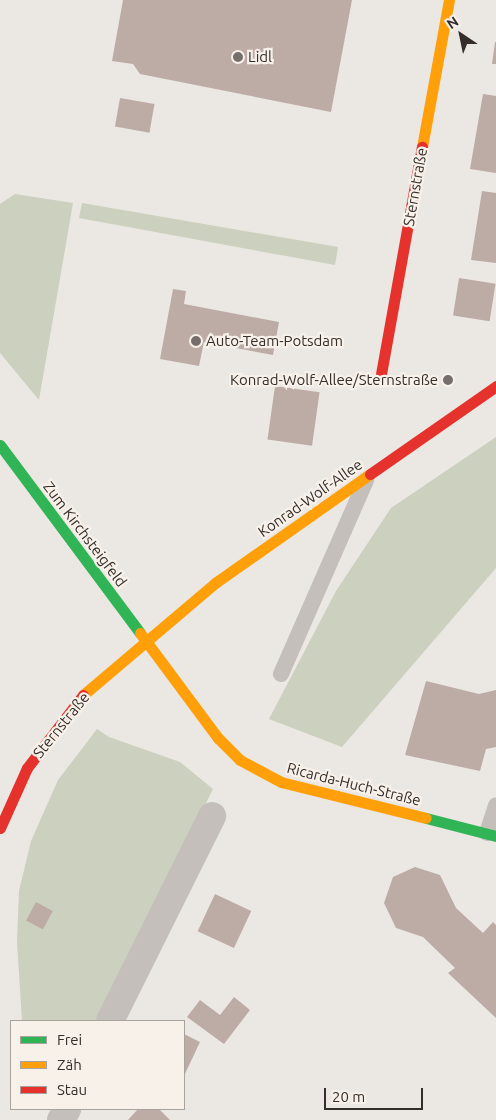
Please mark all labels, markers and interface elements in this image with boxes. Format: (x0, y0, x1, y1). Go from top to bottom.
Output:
north arrow (436, 10, 486, 60)
text: N (444, 13, 461, 32)
place label: Lidl (248, 48, 272, 66)
marker: Lidl (232, 51, 244, 63)
street label: Sternstraße (399, 146, 431, 228)
place label: Auto-Team-Potsdam (206, 332, 343, 350)
marker: Auto-Team-Potsdam (190, 335, 202, 347)
place label: Konrad-Wolf-Allee/Sternstraße (230, 371, 438, 389)
marker: Konrad-Wolf-Allee/Sternstraße (442, 374, 454, 386)
street label: Konrad-Wolf-Allee (254, 455, 366, 541)
street label: Zum Kirchsteigfeld (40, 478, 130, 590)
street label: Sternstraße (29, 688, 93, 762)
street label: Ricarda-Huch-Straße (285, 759, 423, 809)
legend (10, 1020, 185, 1110)
text: Frei (57, 1031, 82, 1048)
text: Zäh (57, 1056, 82, 1073)
scale bar (326, 1078, 425, 1110)
text: Stau (57, 1081, 87, 1098)
text: 20 m (332, 1088, 365, 1105)

